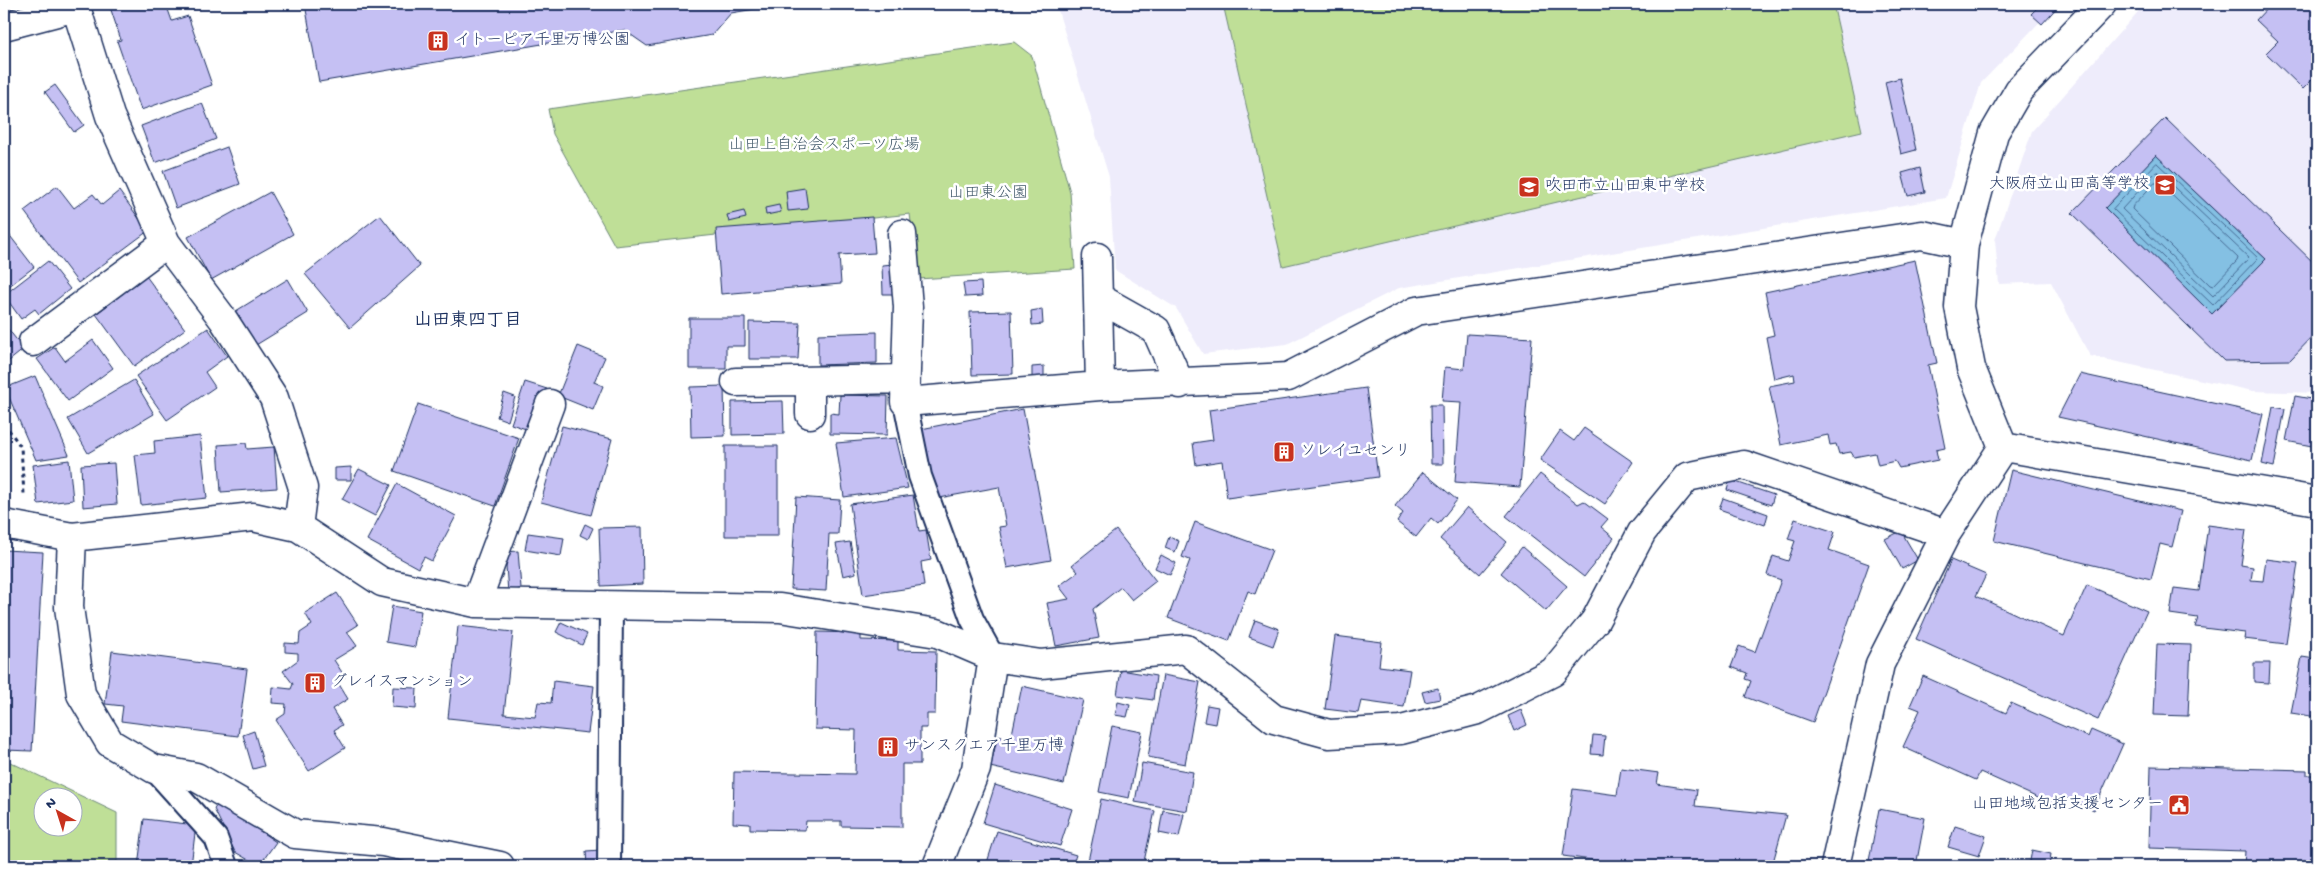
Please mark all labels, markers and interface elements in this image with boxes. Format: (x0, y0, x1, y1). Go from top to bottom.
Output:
building icon: イトーピア千里万博公園 (426, 29, 450, 53)
place label: イトーピア千里万博公園 (454, 30, 630, 51)
park label: 山田上自治会スポーツ広場 (728, 135, 920, 156)
school or university icon: 大阪府立山田高等学校 (2153, 173, 2177, 197)
school or university icon: 吹田市立山田東中学校 (1517, 175, 1541, 199)
place label: 大阪府立山田高等学校 (1989, 175, 2149, 195)
place label: 吹田市立山田東中学校 (1545, 176, 1705, 197)
park label: 山田東公園 (948, 183, 1028, 204)
district label: 山田東四丁目 (414, 310, 522, 332)
building icon: ソレイユセンリ (1272, 440, 1296, 464)
place label: ソレイユセンリ (1300, 443, 1411, 462)
building icon: グレイスマンション (303, 671, 327, 695)
place label: グレイスマンション (331, 673, 473, 693)
building icon: サンスクエア千里万博 (876, 735, 900, 759)
place label: サンスクエア千里万博 (904, 736, 1064, 757)
north arrow (32, 788, 82, 838)
public building icon: 山田地域包括支援センター (2167, 793, 2191, 817)
text: N (42, 794, 60, 813)
place label: 山田地域包括支援センター (1972, 794, 2163, 815)

